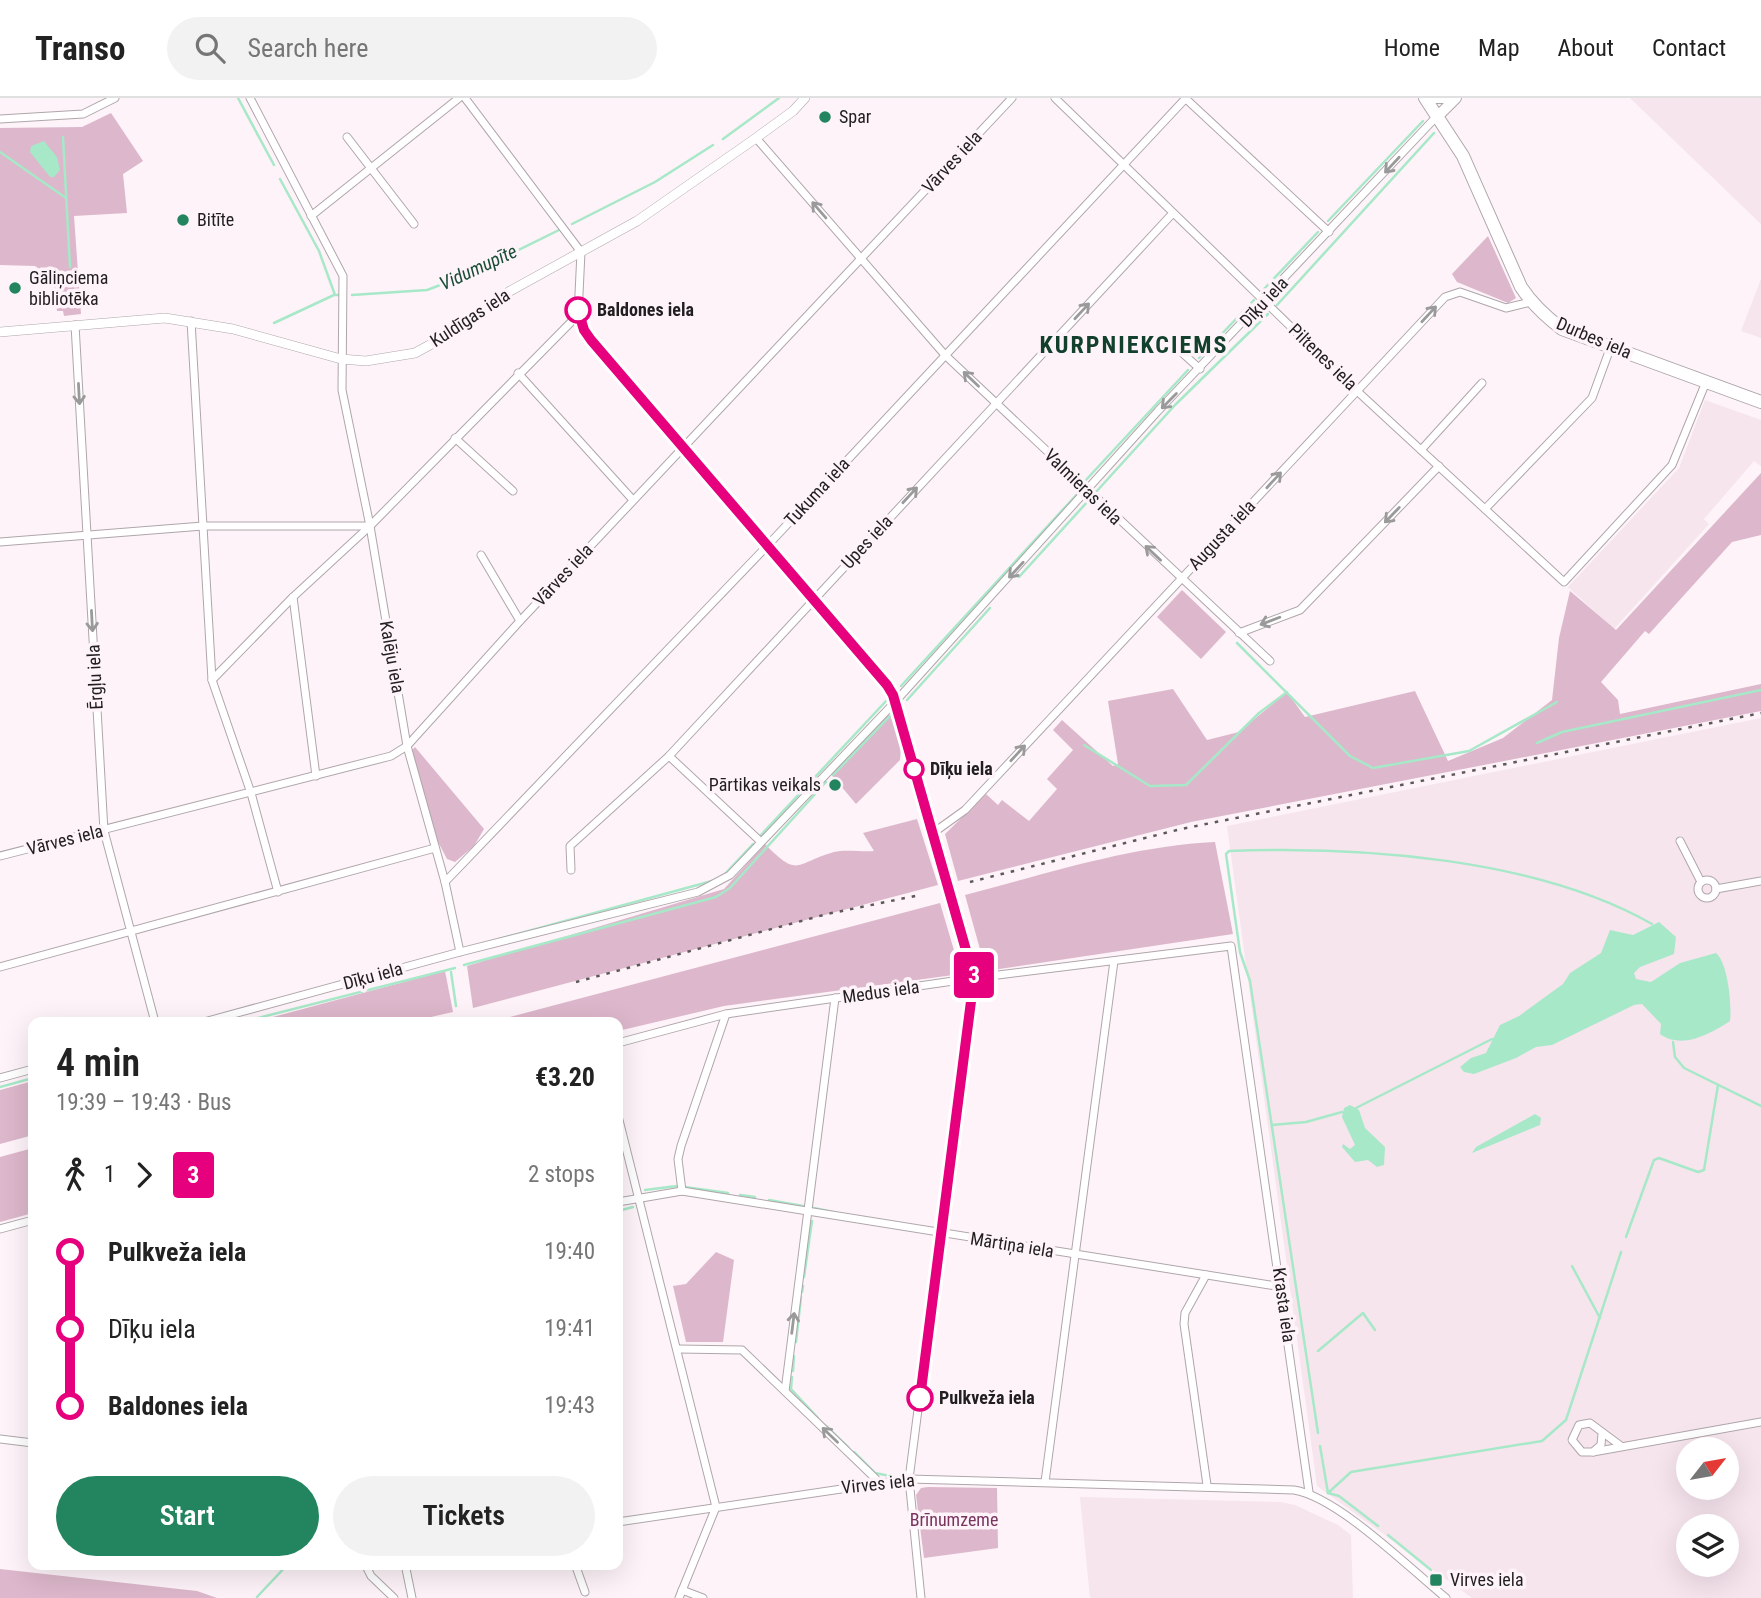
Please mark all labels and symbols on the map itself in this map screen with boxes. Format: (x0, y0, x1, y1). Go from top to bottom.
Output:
place label: Spar (839, 106, 872, 127)
marker: Spar (817, 109, 833, 125)
street label: Vārves iela (917, 126, 986, 197)
one-way arrow (1384, 156, 1401, 173)
one-way arrow (811, 202, 827, 220)
place label: Bitīte (197, 209, 234, 230)
marker: Bitīte (175, 212, 191, 228)
water label: Vidumupīte (436, 240, 521, 295)
place label: Gāliņciema bibliotēka (29, 267, 108, 309)
street label: Dīķu iela (1235, 272, 1293, 332)
marker: Gāliņciema bibliotēka (7, 280, 23, 296)
street label: Kuldīgas iela (426, 284, 514, 351)
marker: Baldones iela (565, 297, 591, 323)
place label: Baldones iela (597, 299, 694, 320)
one-way arrow (1074, 302, 1090, 320)
one-way arrow (1421, 306, 1438, 323)
street label: Durbes iela (1554, 312, 1635, 363)
street label: Piltenes iela (1285, 319, 1362, 394)
district label: KURPNIEKCIEMS (1040, 331, 1228, 359)
one-way arrow (963, 371, 980, 388)
one-way arrow (73, 382, 86, 404)
one-way arrow (1160, 392, 1177, 409)
street label: Valmieras iela (1040, 444, 1127, 529)
street label: Tukuma iela (780, 453, 854, 530)
one-way arrow (1265, 472, 1282, 489)
one-way arrow (902, 486, 918, 504)
street label: Augusta iela (1184, 495, 1259, 574)
one-way arrow (1383, 506, 1400, 523)
street label: Upes iela (837, 511, 897, 573)
street label: Vārves iela (528, 539, 597, 610)
one-way arrow (1144, 545, 1162, 561)
one-way arrow (1008, 561, 1024, 579)
one-way arrow (86, 609, 99, 631)
one-way arrow (1259, 616, 1281, 628)
street label: Kalēju iela (376, 619, 409, 695)
street label: Ērgļu iela (82, 644, 108, 710)
one-way arrow (1009, 745, 1026, 763)
place label: Dīķu iela (930, 758, 993, 780)
marker: Dīķu iela (904, 759, 924, 779)
place label: Pārtikas veikals (709, 774, 821, 795)
marker: Pārtikas veikals (827, 777, 843, 793)
street label: Vārves iela (25, 820, 105, 859)
line badge: 3 (951, 952, 997, 998)
street label: Dīķu iela (341, 958, 405, 994)
street label: Medus iela (841, 976, 921, 1007)
street label: Mārtiņa iela (969, 1228, 1055, 1262)
street label: Krasta iela (1269, 1266, 1300, 1344)
one-way arrow (787, 1312, 800, 1335)
marker: Pulkveža iela (907, 1385, 933, 1411)
place label: Pulkveža iela (939, 1387, 1035, 1408)
one-way arrow (821, 1426, 838, 1443)
north arrow (1676, 1437, 1740, 1500)
street label: Virves iela (840, 1469, 916, 1498)
park label: Brīnumzeme (910, 1509, 998, 1530)
place label: Virves iela (1450, 1569, 1524, 1590)
marker: Virves iela (1428, 1572, 1444, 1588)

